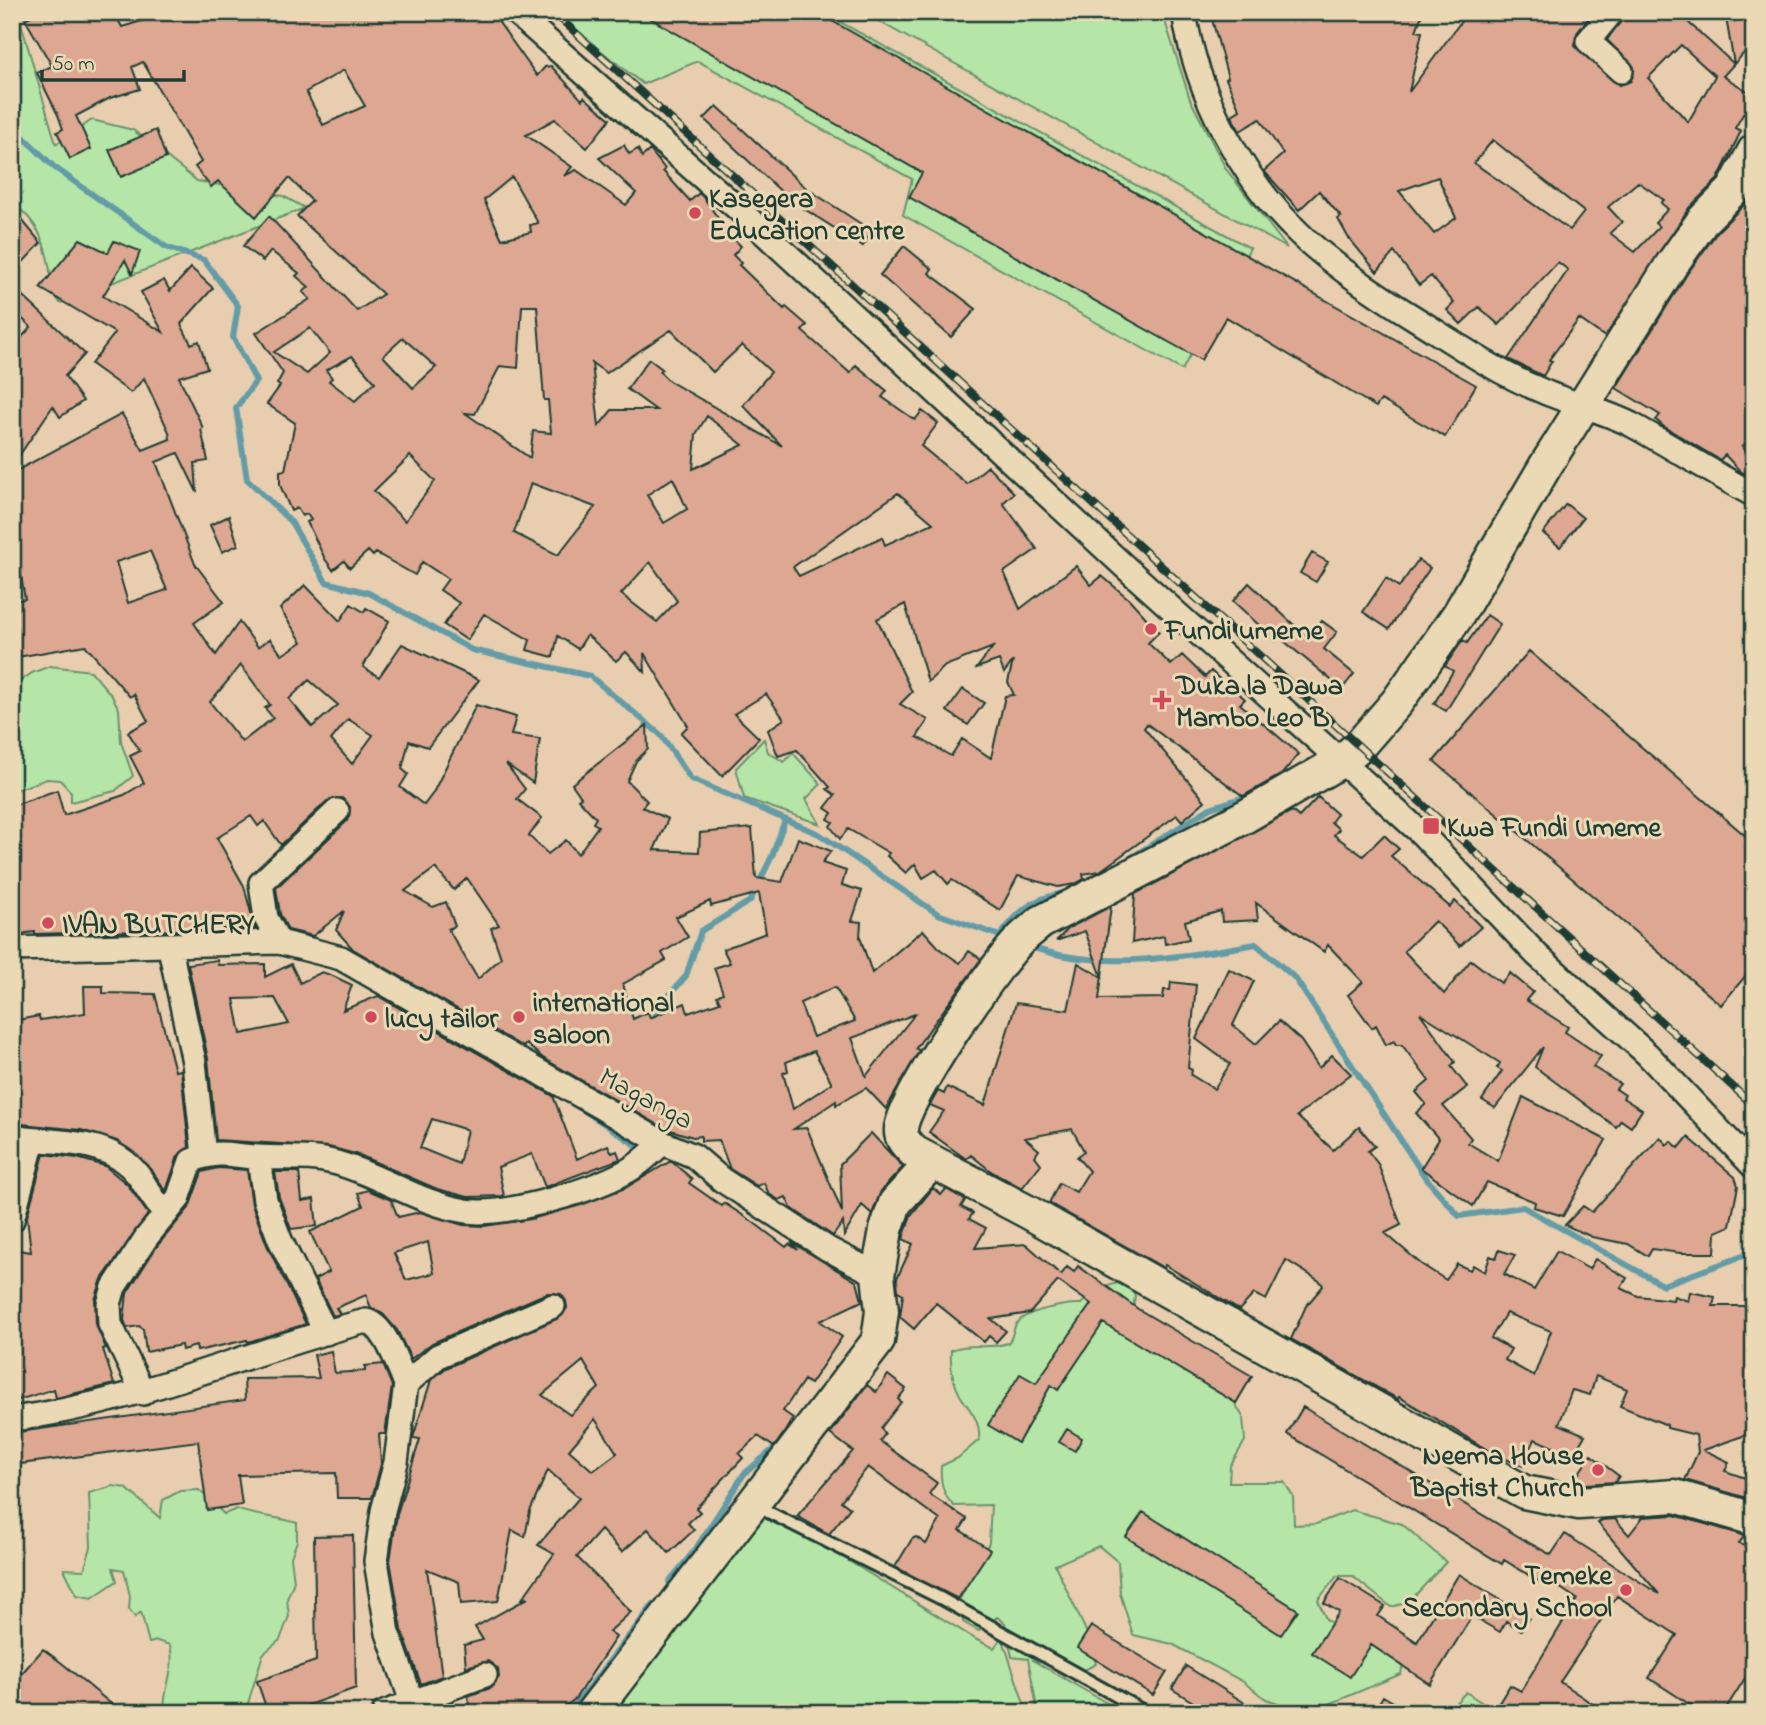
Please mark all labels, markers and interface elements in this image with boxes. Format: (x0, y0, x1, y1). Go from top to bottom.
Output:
scale bar (42, 38, 184, 82)
text: 50 m (52, 50, 95, 80)
place label: Kasegera Education centre (709, 180, 906, 253)
marker: Kasegera Education centre (687, 205, 703, 221)
place label: Fundi umeme (1163, 612, 1325, 653)
marker: Fundi umeme (1143, 621, 1159, 637)
place label: Duka la Dawa Mambo Leo B (1174, 667, 1343, 740)
marker: Duka la Dawa Mambo Leo B (1154, 692, 1170, 708)
place label: Kwa Fundi Umeme (1447, 809, 1662, 850)
marker: Kwa Fundi Umeme (1421, 816, 1441, 836)
place label: IVAN BUTCHERY (62, 906, 256, 947)
marker: IVAN BUTCHERY (40, 915, 56, 931)
place label: international saloon (533, 984, 674, 1057)
place label: lucy tailor (385, 1000, 499, 1041)
marker: lucy tailor (363, 1009, 379, 1025)
marker: international saloon (511, 1009, 527, 1025)
street label: Maganga (591, 1058, 700, 1142)
place label: Neema House Baptist Church (1409, 1437, 1585, 1510)
marker: Neema House Baptist Church (1590, 1462, 1606, 1478)
place label: Temeke Secondary School (1402, 1557, 1613, 1630)
marker: Temeke Secondary School (1618, 1582, 1634, 1598)

